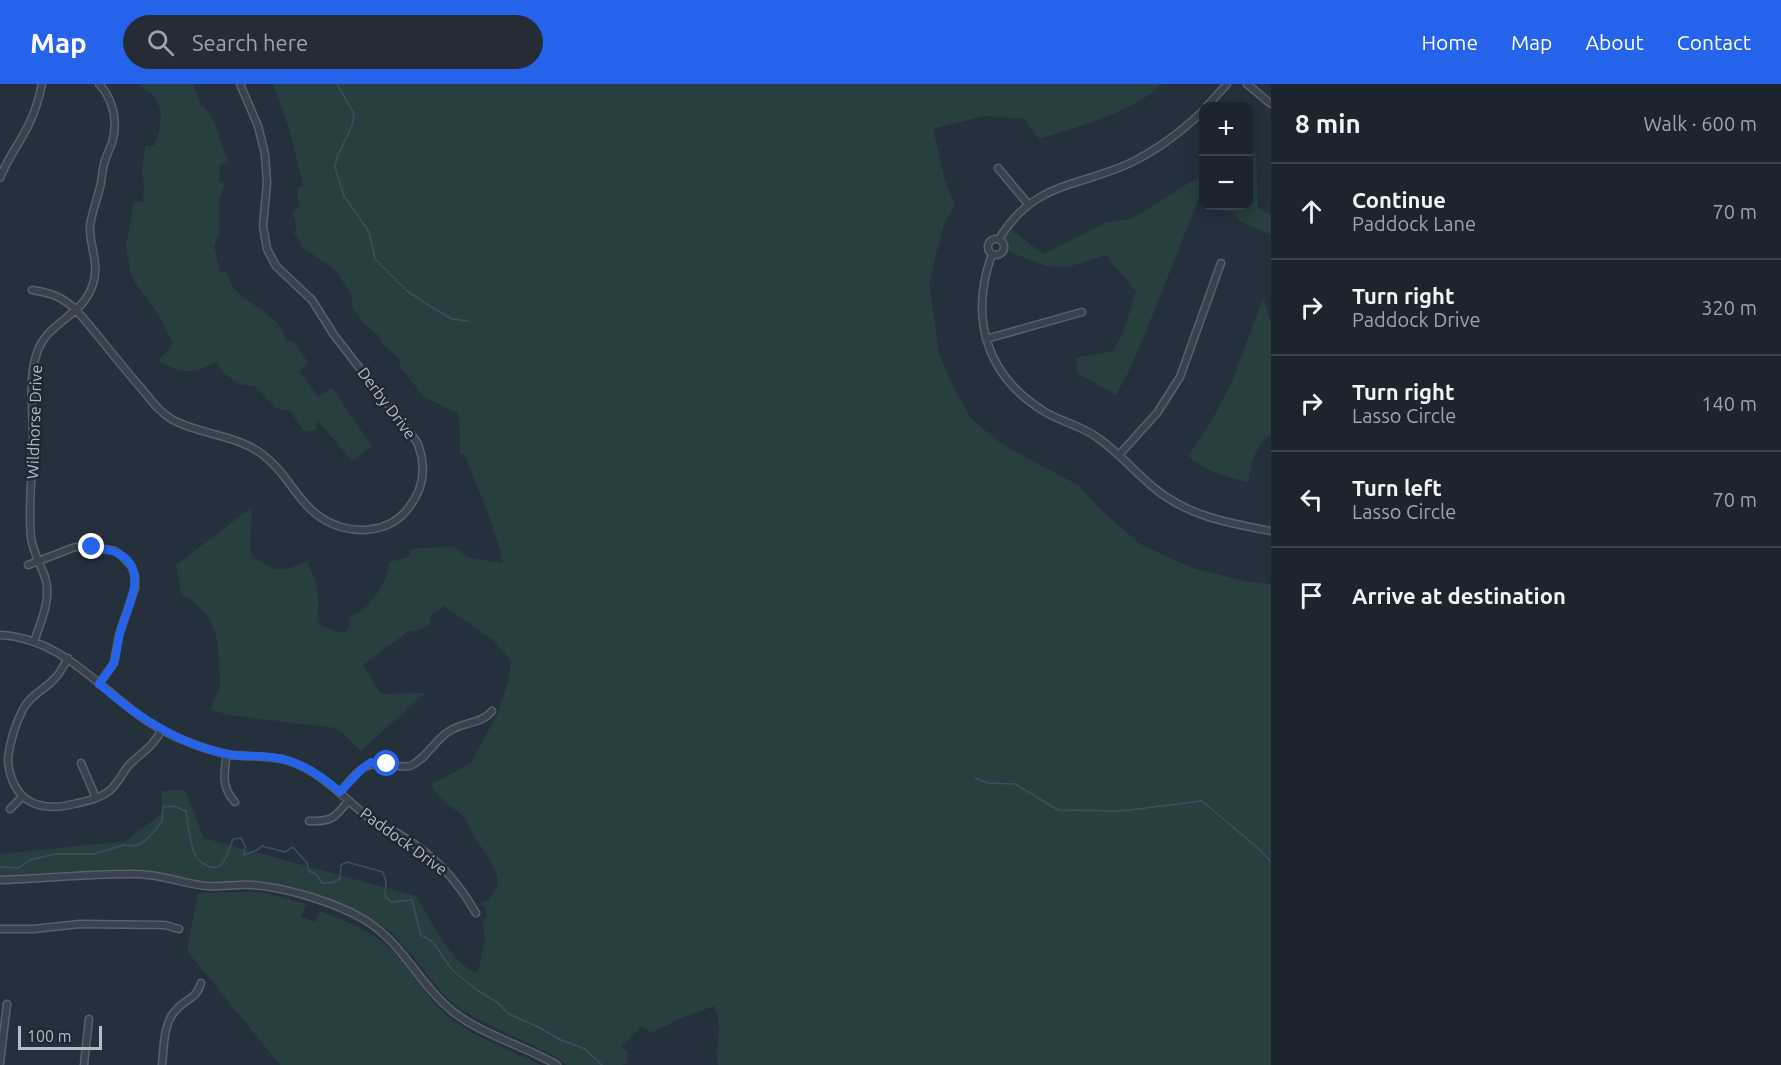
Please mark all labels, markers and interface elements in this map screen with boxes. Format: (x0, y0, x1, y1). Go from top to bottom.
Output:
search box (123, 15, 543, 69)
icon: search (144, 26, 177, 59)
text: Map (30, 27, 87, 58)
text: Search here (192, 30, 308, 55)
text: Home (1421, 30, 1478, 54)
text: Map (1511, 30, 1552, 54)
text: About (1585, 30, 1644, 54)
text: Contact (1677, 30, 1751, 54)
map controls (1199, 102, 1253, 210)
button: + (1199, 102, 1253, 156)
text: 8 min (1295, 109, 1361, 138)
text: Walk · 600 m (1644, 112, 1757, 135)
button: − (1199, 156, 1253, 210)
text: Continue (1352, 187, 1446, 212)
icon: ahead (1295, 195, 1328, 228)
text: 70 m (1713, 200, 1757, 223)
text: Paddock Lane (1352, 212, 1476, 235)
text: Turn right (1352, 283, 1454, 308)
icon: right (1295, 291, 1328, 324)
text: 320 m (1701, 296, 1757, 319)
text: Paddock Drive (1352, 308, 1480, 331)
street label: Derby Drive (354, 364, 420, 442)
street label: Wildhorse Drive (23, 365, 45, 479)
text: Turn right (1352, 379, 1454, 404)
icon: right (1295, 387, 1328, 420)
text: 140 m (1701, 392, 1757, 415)
text: Lasso Circle (1352, 404, 1456, 427)
text: Turn left (1352, 475, 1442, 500)
icon: left (1295, 483, 1328, 516)
text: 70 m (1713, 488, 1757, 511)
text: Lasso Circle (1352, 500, 1456, 523)
route end (78, 533, 104, 559)
icon: arrive (1295, 579, 1328, 612)
text: Arrive at destination (1352, 583, 1566, 608)
route start (373, 750, 399, 776)
street label: Paddock Drive (357, 804, 451, 878)
scale bar (18, 1023, 102, 1050)
text: 100 m (27, 1027, 72, 1045)

